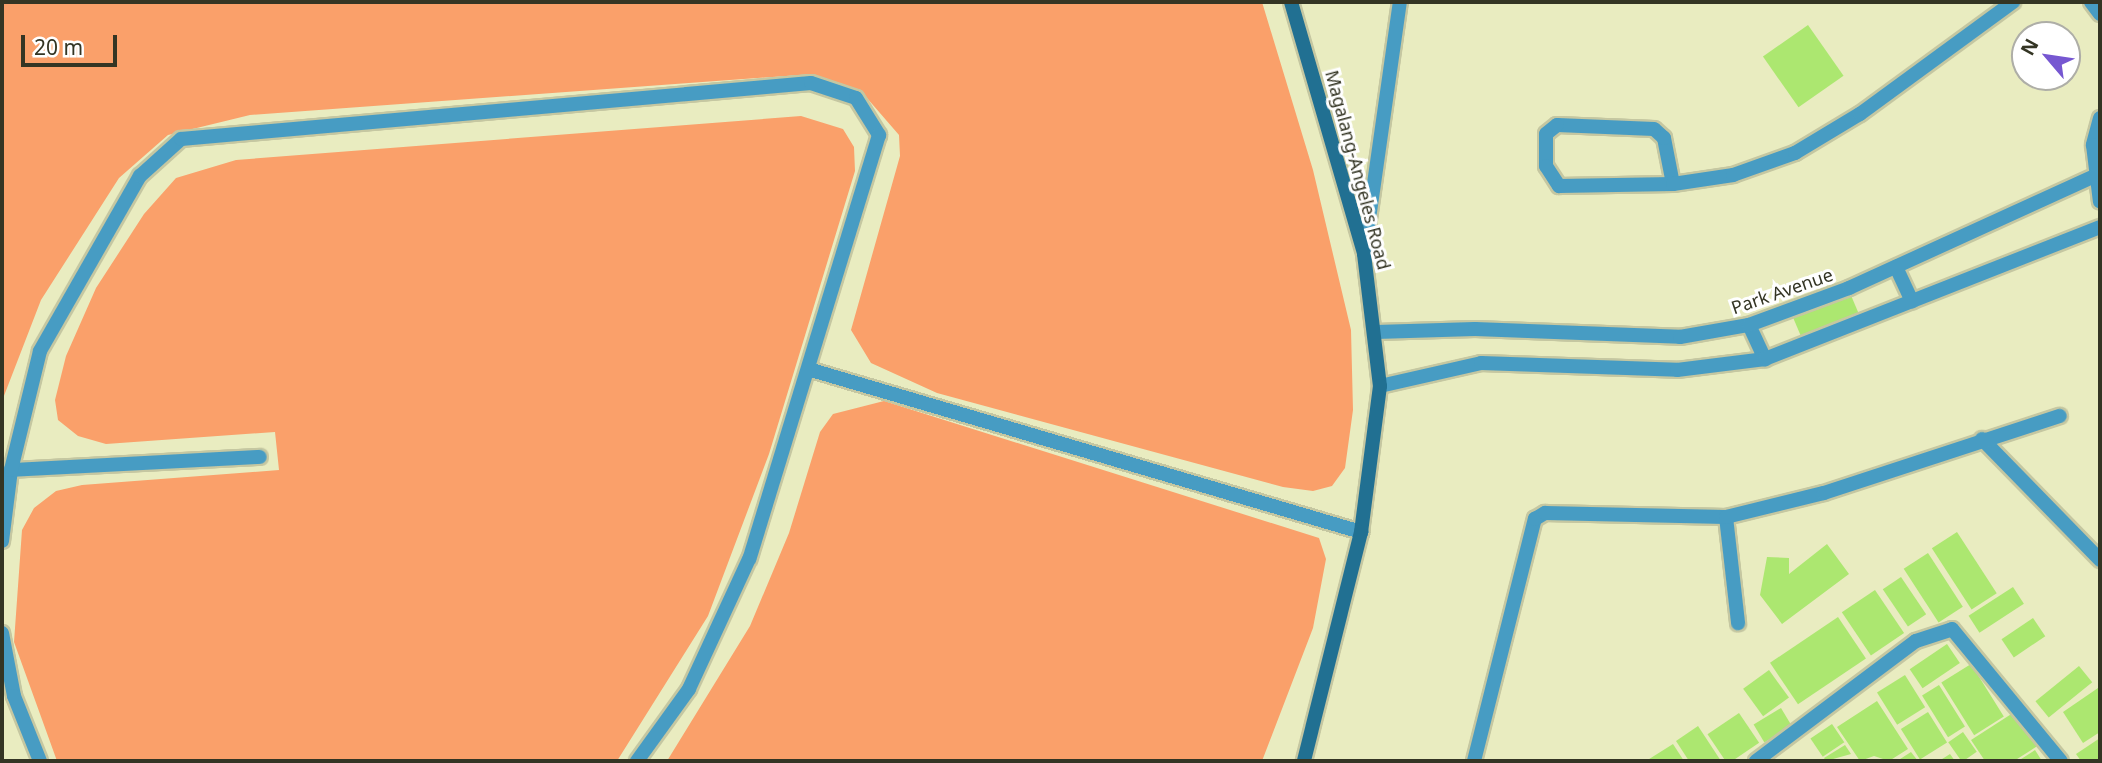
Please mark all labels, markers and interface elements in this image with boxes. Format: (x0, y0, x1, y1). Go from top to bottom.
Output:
scale bar (24, 21, 121, 65)
north arrow (2011, 21, 2081, 91)
text: 20 m (34, 33, 83, 61)
text: N (2014, 34, 2044, 60)
street label: Magalang-Angeles Road (1321, 68, 1395, 272)
street label: Park Avenue (1728, 264, 1836, 318)

